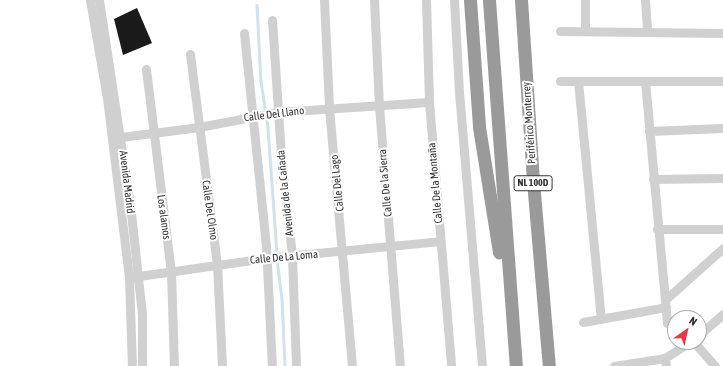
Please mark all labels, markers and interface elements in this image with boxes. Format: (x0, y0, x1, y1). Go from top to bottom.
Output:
street label: Periférico Monterrey (520, 81, 538, 165)
street label: Calle Del Llano (243, 104, 305, 124)
street label: Calle De la Montaña (425, 142, 445, 224)
street label: Avenida de la Cañada (274, 149, 296, 237)
street label: Calle De la Sierra (375, 149, 395, 217)
street label: Avenida Madrid (117, 150, 137, 214)
street label: Calle Del Lago (327, 154, 347, 212)
road number: NL 100D (513, 175, 553, 191)
street label: Calle Del Olmo (199, 179, 221, 241)
street label: Los alamos (154, 194, 174, 240)
street label: Calle De La Loma (249, 247, 319, 267)
north arrow (667, 310, 707, 350)
text: N (687, 314, 699, 328)

